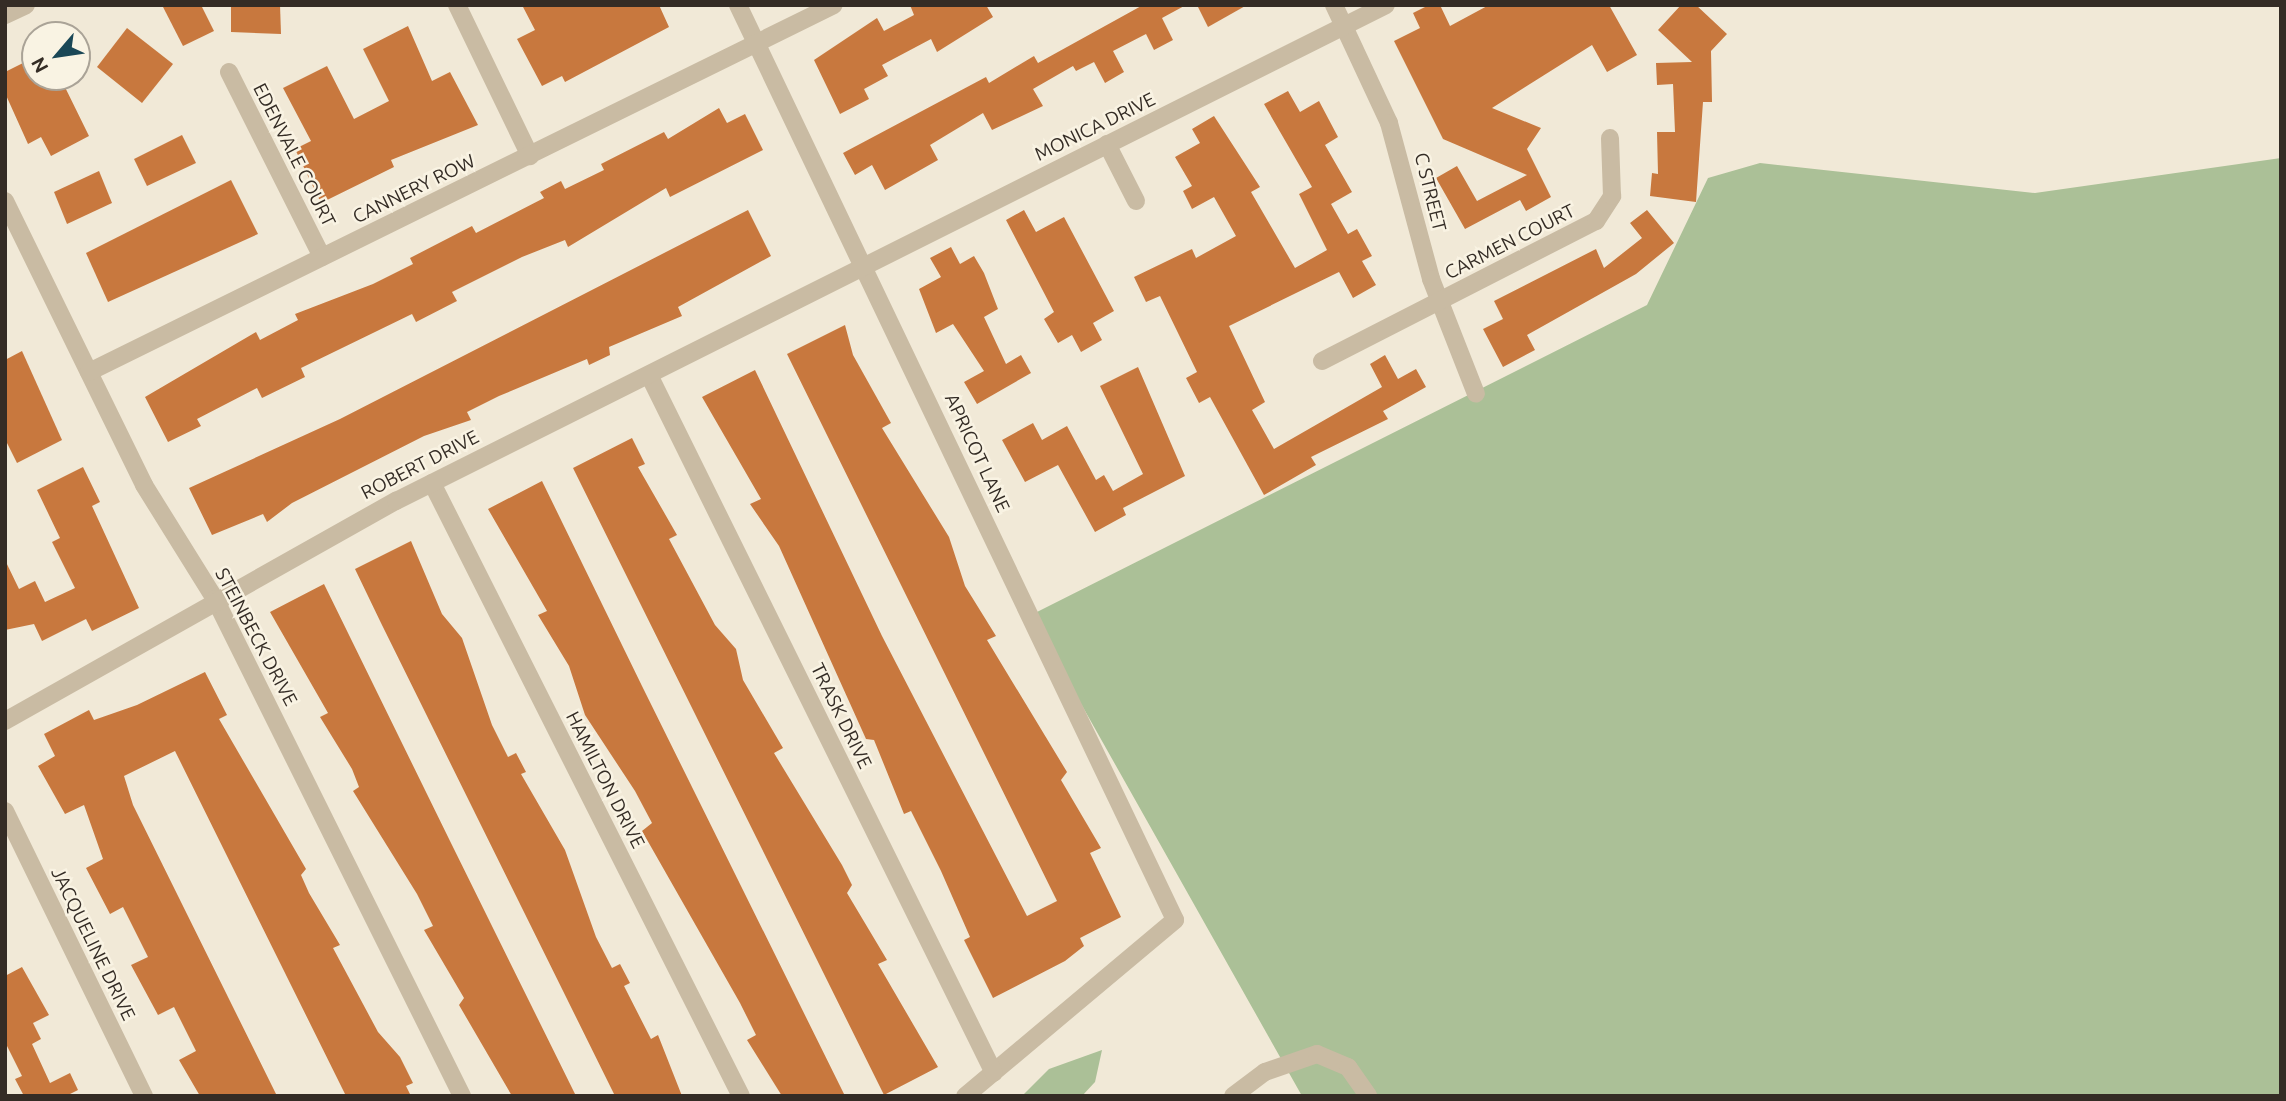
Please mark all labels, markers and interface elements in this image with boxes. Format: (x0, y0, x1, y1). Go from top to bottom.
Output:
north arrow (21, 21, 91, 91)
text: N (26, 54, 52, 77)
street label: EDENVALE COURT (248, 79, 340, 231)
street label: MONICA DRIVE (1031, 88, 1159, 166)
street label: CANNERY ROW (349, 150, 479, 228)
street label: C STREET (1409, 150, 1451, 234)
street label: CARMEN COURT (1441, 199, 1579, 285)
street label: APRICOT LANE (940, 390, 1014, 516)
street label: ROBERT DRIVE (357, 426, 483, 504)
street label: STEINBECK DRIVE (210, 564, 302, 710)
street label: TRASK DRIVE (806, 660, 876, 772)
street label: HAMILTON DRIVE (561, 708, 649, 852)
street label: JACQUELINE DRIVE (46, 864, 140, 1024)

